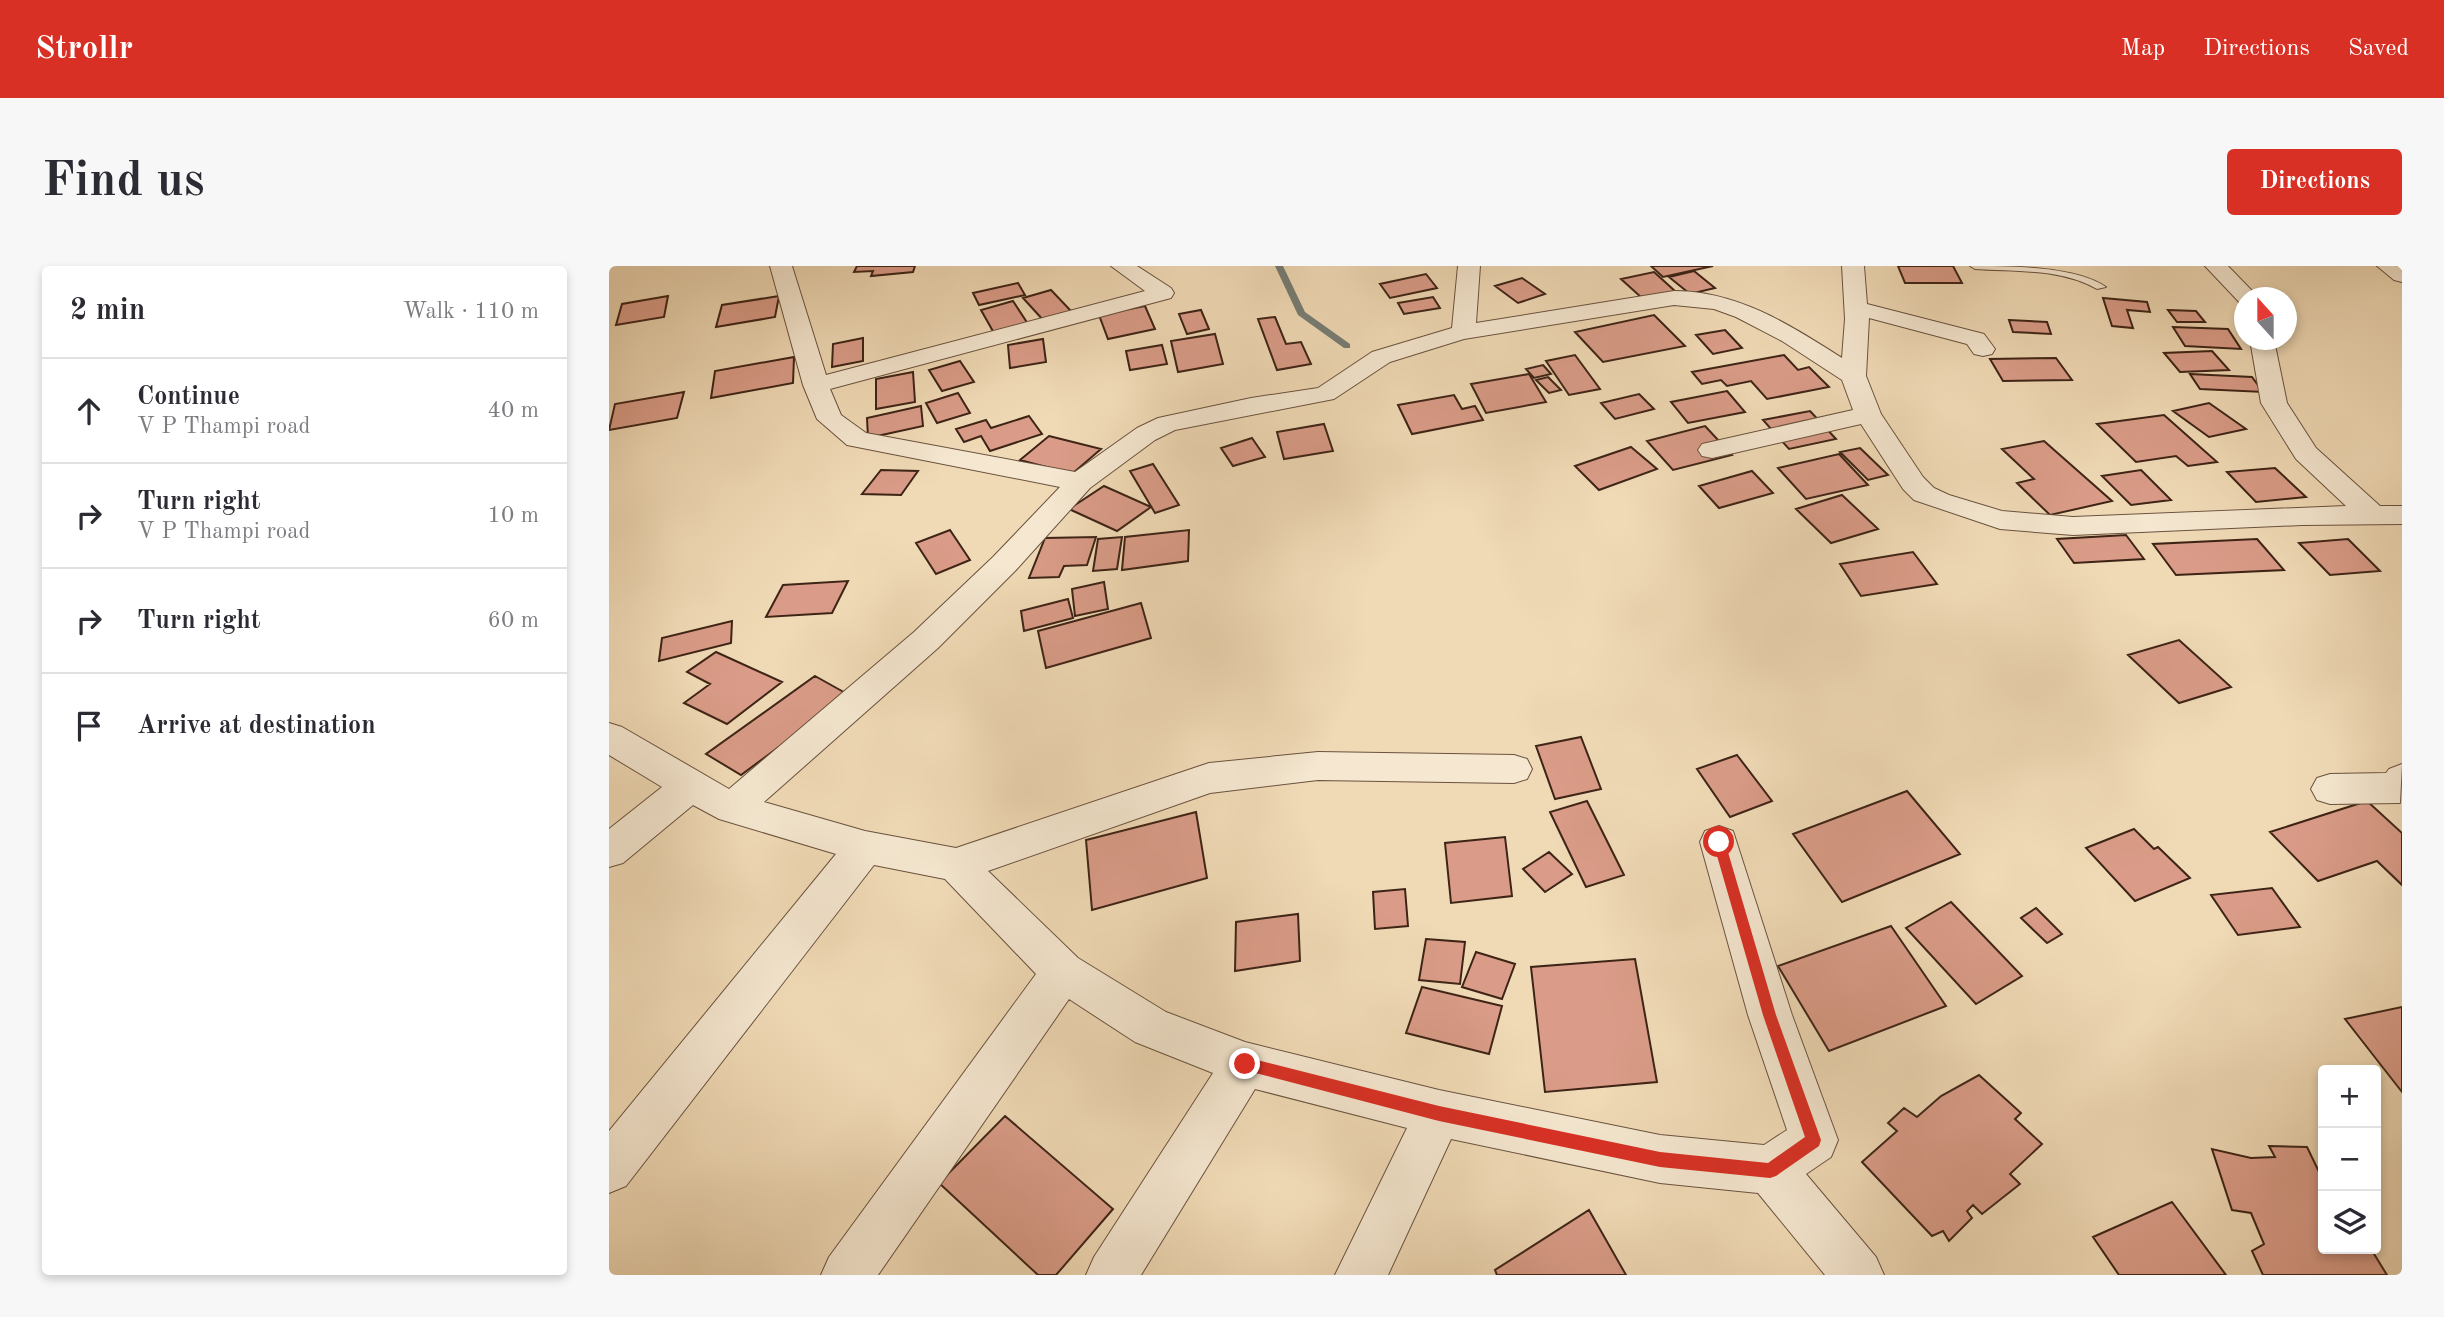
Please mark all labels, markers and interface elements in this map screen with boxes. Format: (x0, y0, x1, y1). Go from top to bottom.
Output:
text: Strollr (35, 33, 133, 66)
text: Map (2121, 37, 2165, 61)
text: Directions (2203, 37, 2310, 61)
text: Saved (2348, 37, 2409, 61)
button: Directions (2227, 149, 2402, 215)
text: Find us (42, 158, 205, 207)
north arrow (2234, 287, 2297, 350)
text: 2 min (70, 296, 145, 326)
text: Walk · 110 m (403, 300, 539, 323)
text: Continue (137, 384, 240, 410)
icon: ahead (70, 392, 108, 430)
text: 40 m (488, 399, 539, 422)
text: V P Thampi road (137, 415, 311, 438)
text: Turn right (137, 489, 260, 515)
icon: right (70, 497, 108, 535)
text: 10 m (488, 504, 539, 527)
text: V P Thampi road (137, 520, 311, 543)
icon: right (70, 602, 108, 640)
text: Turn right (137, 608, 260, 634)
text: 60 m (488, 609, 539, 632)
icon: arrive (70, 707, 108, 745)
text: Arrive at destination (137, 713, 376, 739)
route start (1703, 826, 1734, 857)
route end (1229, 1048, 1260, 1079)
map controls (2318, 1065, 2381, 1254)
button: + (2318, 1065, 2381, 1128)
button: − (2318, 1128, 2381, 1191)
button: layers (2318, 1191, 2381, 1254)

